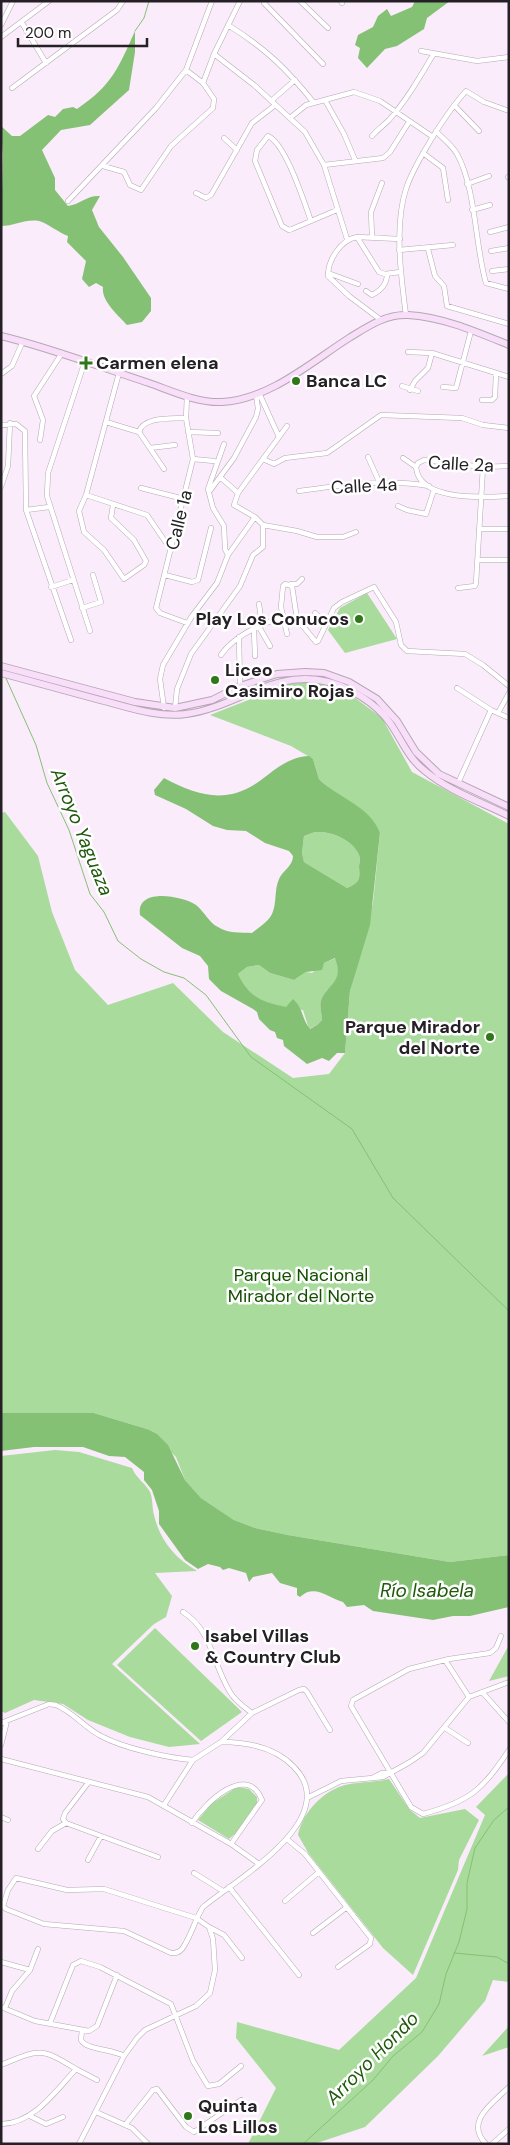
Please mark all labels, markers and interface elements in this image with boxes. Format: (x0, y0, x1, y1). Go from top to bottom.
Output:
scale bar (18, 15, 146, 47)
text: 200 m (25, 23, 71, 43)
place label: Carmen elena (96, 351, 218, 375)
marker: Carmen elena (80, 357, 92, 369)
place label: Banca LC (306, 369, 387, 393)
marker: Banca LC (290, 375, 302, 387)
street label: Calle 2a (427, 450, 495, 478)
street label: Calle 4a (330, 472, 398, 500)
street label: Calle 1a (160, 487, 198, 553)
place label: Play Los Conucos (195, 607, 349, 631)
marker: Play Los Conucos (353, 613, 365, 625)
place label: Liceo Casimiro Rojas (225, 658, 355, 703)
marker: Liceo Casimiro Rojas (209, 674, 221, 686)
water label: Arroyo Yaguaza (45, 764, 119, 900)
place label: Parque Mirador del Norte (345, 1015, 480, 1060)
marker: Parque Mirador del Norte (484, 1031, 496, 1043)
park label: Parque Nacional Mirador del Norte (228, 1263, 374, 1308)
water label: Río Isabela (380, 1578, 474, 1603)
place label: Isabel Villas & Country Club (205, 1624, 341, 1669)
marker: Isabel Villas & Country Club (189, 1640, 201, 1652)
water label: Arroyo Hondo (319, 2006, 424, 2111)
place label: Quinta Los Lillos (198, 2094, 278, 2139)
marker: Quinta Los Lillos (182, 2110, 194, 2122)

